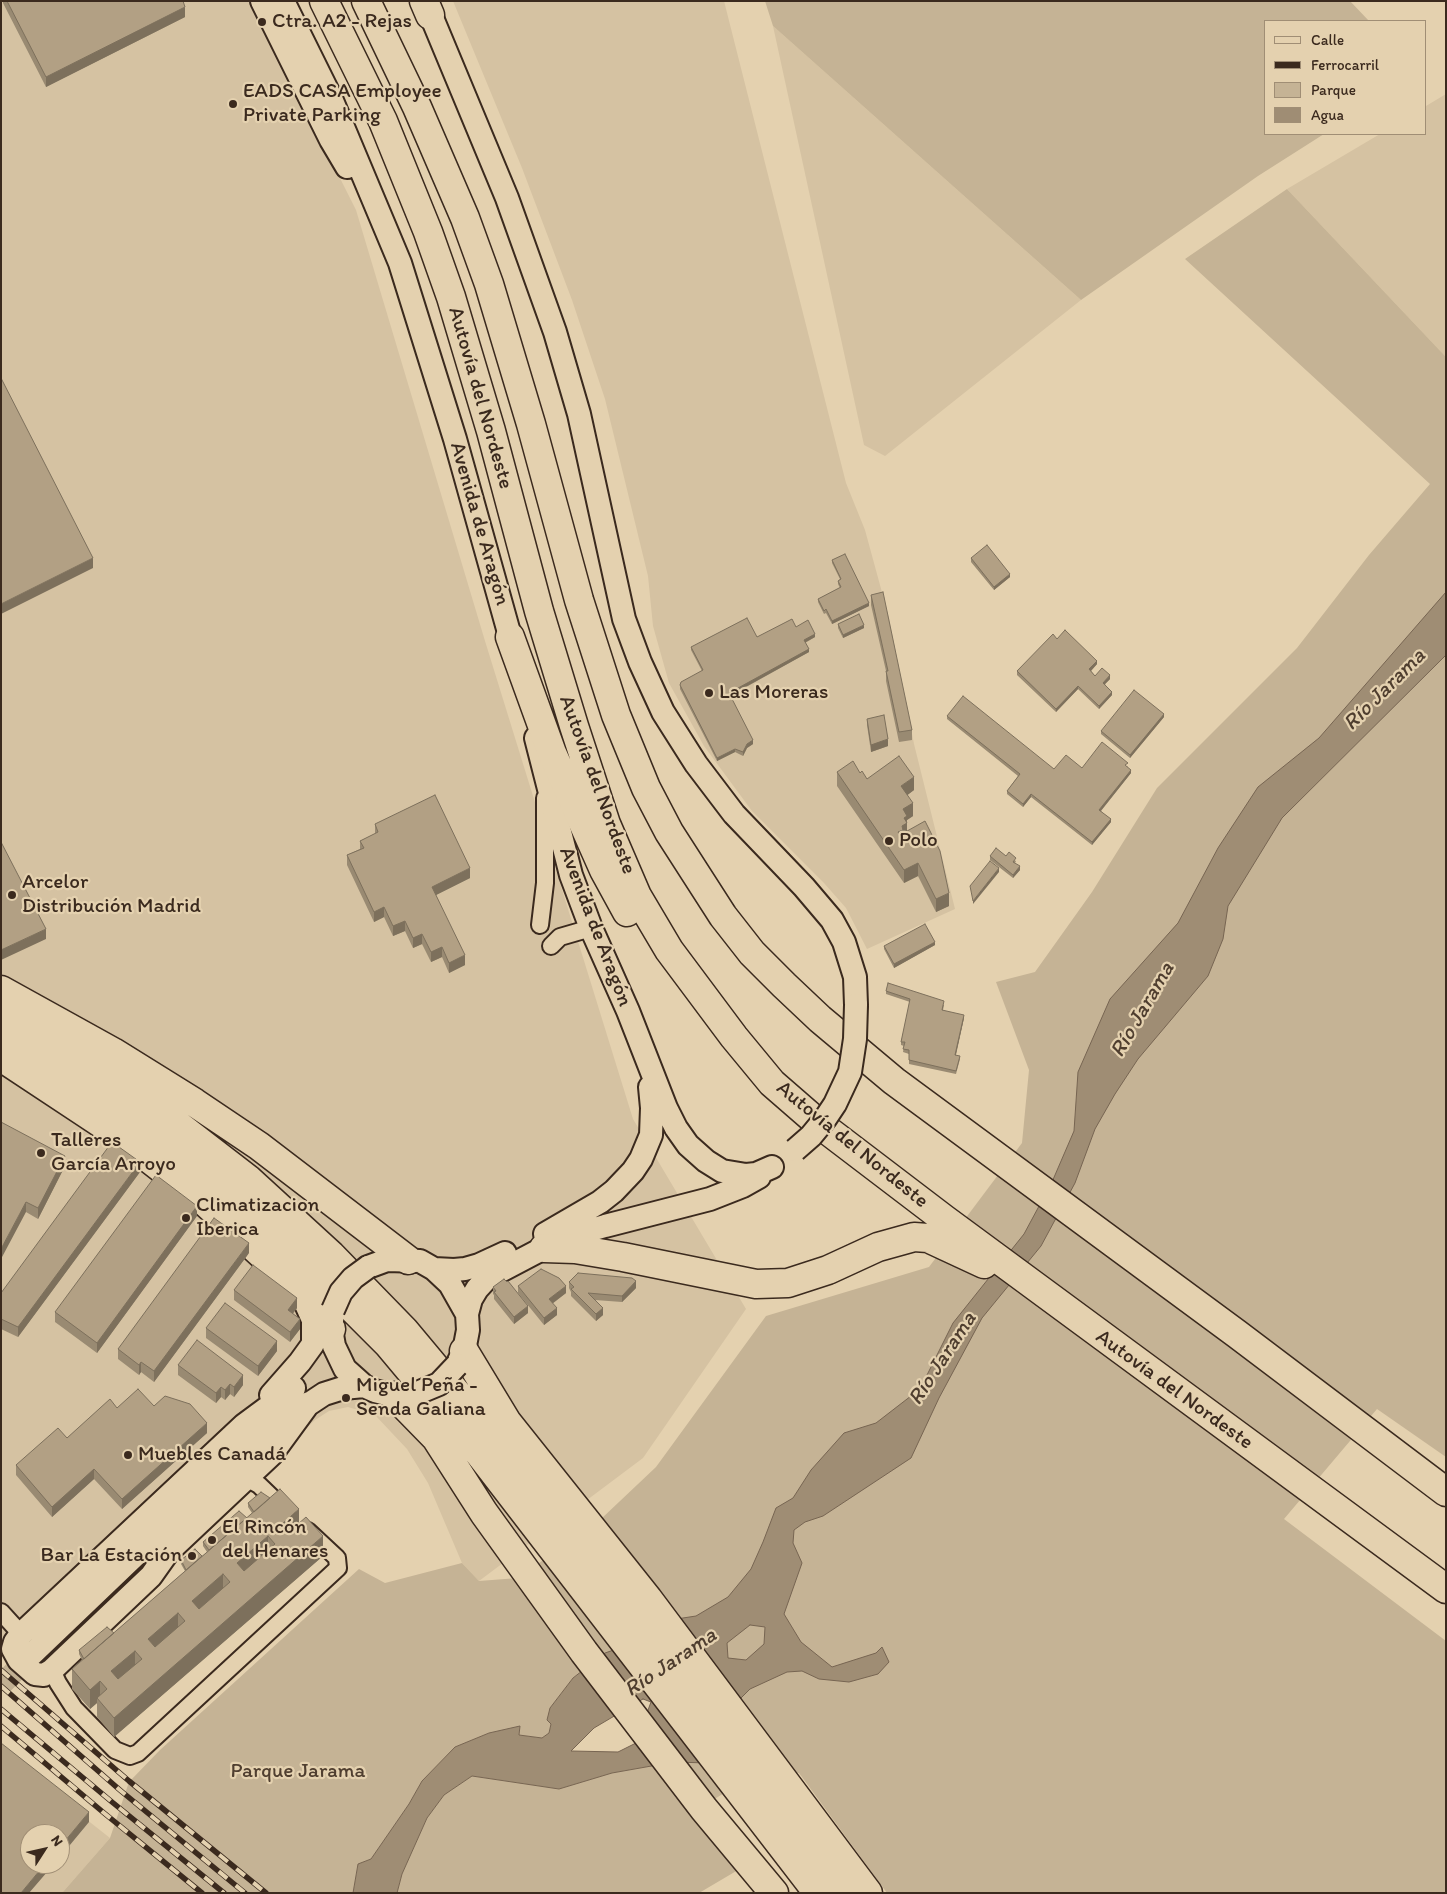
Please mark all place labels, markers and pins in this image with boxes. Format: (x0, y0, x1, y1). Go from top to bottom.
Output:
place label: Ctra. A2 - Rejas (272, 9, 412, 35)
marker: Ctra. A2 - Rejas (256, 16, 268, 28)
place label: EADS CASA Employee Private Parking (243, 79, 442, 129)
marker: EADS CASA Employee Private Parking (227, 98, 239, 110)
place label: Las Moreras (719, 680, 828, 706)
marker: Las Moreras (703, 687, 715, 699)
place label: Polo (899, 828, 938, 854)
marker: Polo (883, 835, 895, 847)
place label: Arcelor Distribución Madrid (22, 870, 201, 920)
marker: Arcelor Distribución Madrid (6, 889, 18, 901)
place label: Talleres García Arroyo (51, 1128, 176, 1178)
marker: Talleres García Arroyo (35, 1147, 47, 1159)
place label: Climatizacion Iberica (196, 1193, 319, 1243)
marker: Climatizacion Iberica (180, 1212, 192, 1224)
place label: Miguel Peña - Senda Galiana (356, 1373, 486, 1423)
marker: Miguel Peña - Senda Galiana (340, 1392, 352, 1404)
place label: Muebles Canadá (138, 1442, 286, 1468)
marker: Muebles Canadá (122, 1449, 134, 1461)
place label: El Rincón del Henares (222, 1515, 328, 1565)
marker: El Rincón del Henares (206, 1534, 218, 1546)
place label: Bar La Estación (41, 1543, 182, 1569)
marker: Bar La Estación (186, 1550, 198, 1562)

